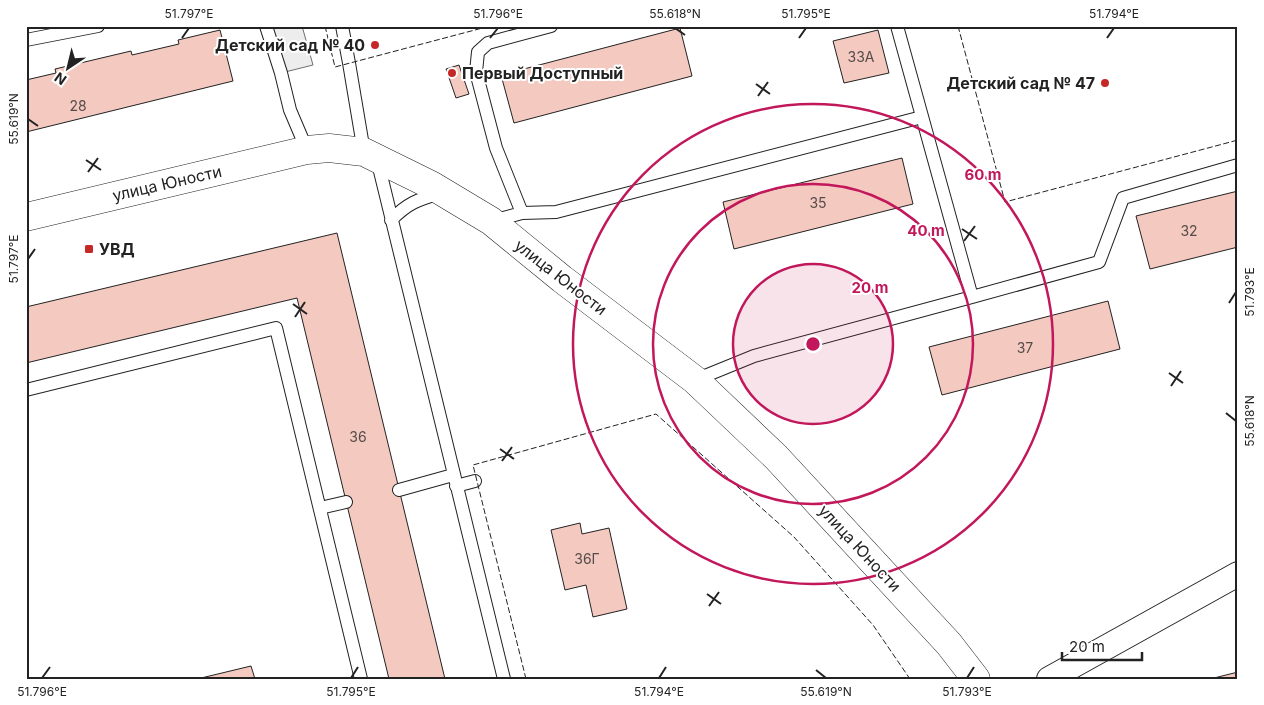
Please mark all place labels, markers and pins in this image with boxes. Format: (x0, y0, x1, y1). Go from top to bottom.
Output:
place label: Детский сад № 40 (215, 35, 365, 55)
marker: Детский сад № 40 (369, 39, 381, 51)
place label: Первый Доступный (462, 63, 623, 83)
marker: Первый Доступный (446, 67, 458, 79)
place label: Детский сад № 47 (946, 73, 1095, 93)
marker: Детский сад № 47 (1099, 77, 1111, 89)
place label: УВД (99, 239, 135, 259)
marker: УВД (83, 243, 95, 255)
centre of rings (804, 335, 822, 353)

